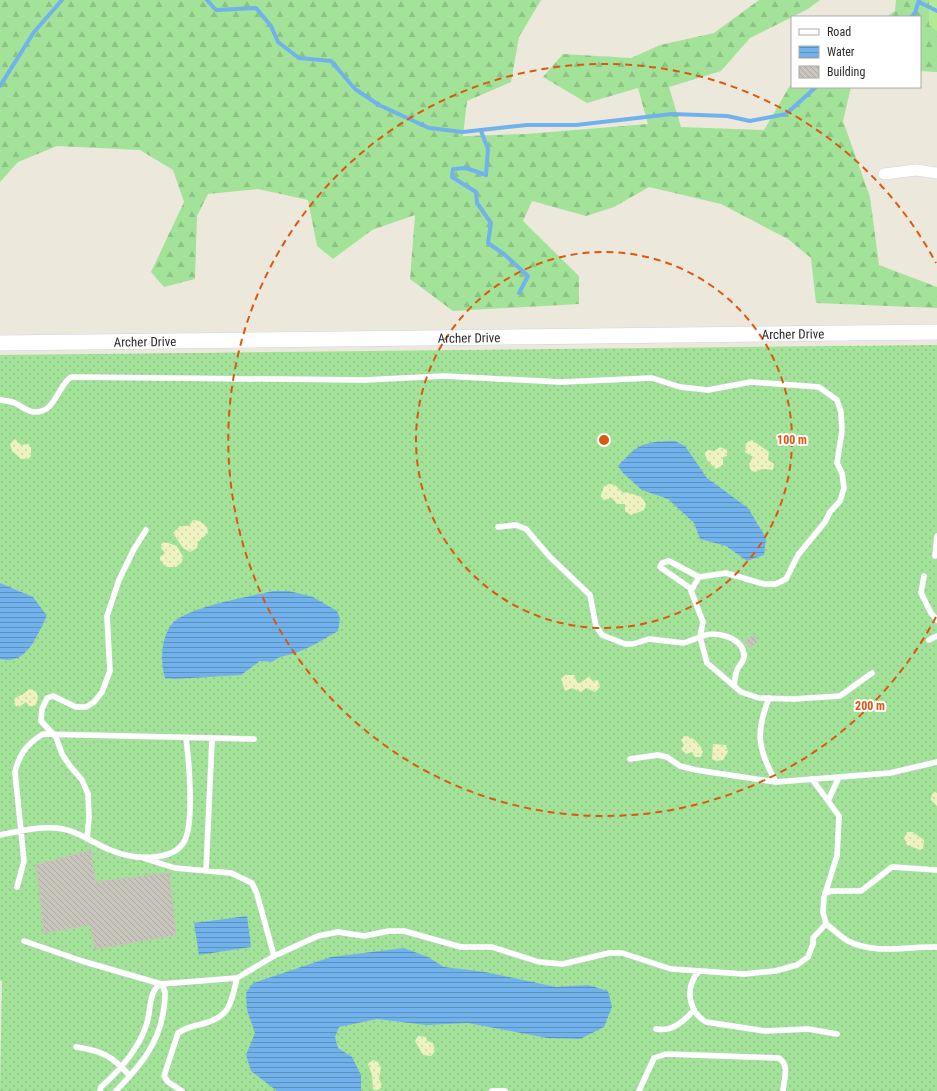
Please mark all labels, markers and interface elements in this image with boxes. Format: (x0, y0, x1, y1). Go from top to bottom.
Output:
legend (791, 16, 921, 88)
text: Road (827, 25, 851, 39)
text: Water (827, 45, 855, 59)
text: Building (827, 65, 865, 79)
street label: Archer Drive (762, 326, 824, 342)
street label: Archer Drive (438, 330, 500, 345)
street label: Archer Drive (114, 333, 176, 349)
centre of rings (597, 433, 611, 447)
text: 100 m (777, 433, 807, 447)
text: 200 m (855, 699, 885, 713)

